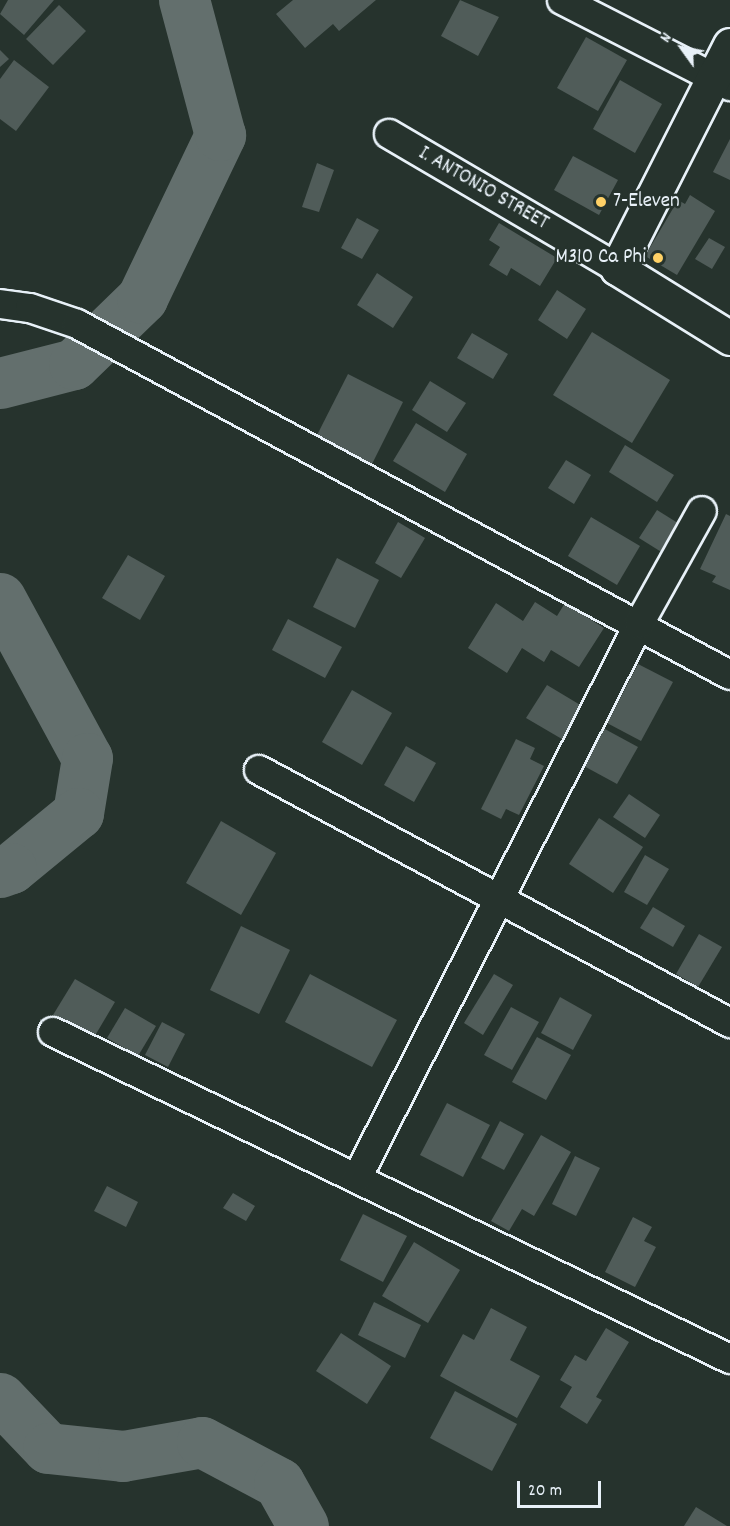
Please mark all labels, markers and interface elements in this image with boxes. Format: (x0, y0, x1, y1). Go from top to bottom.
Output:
north arrow (652, 18, 712, 78)
text: N (655, 28, 678, 48)
street label: I. ANTONIO STREET (413, 142, 553, 236)
place label: 7-Eleven (613, 189, 680, 215)
marker: 7-Eleven (594, 195, 608, 209)
place label: M310 Ca Phi (555, 245, 646, 271)
marker: M310 Ca Phi (651, 251, 665, 265)
scale bar (520, 1469, 604, 1507)
text: 20 m (528, 1479, 562, 1504)

